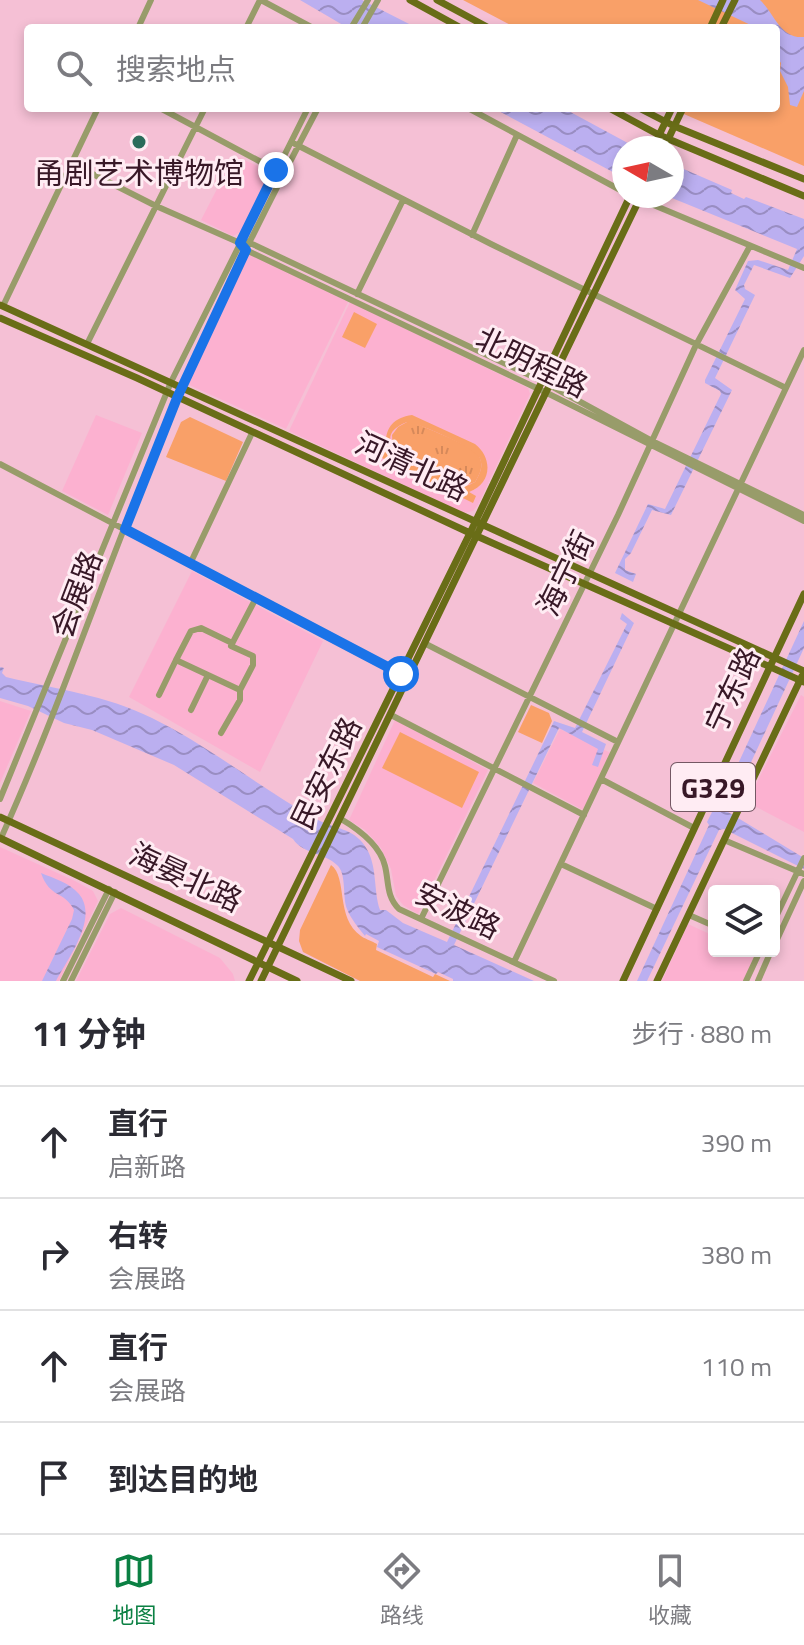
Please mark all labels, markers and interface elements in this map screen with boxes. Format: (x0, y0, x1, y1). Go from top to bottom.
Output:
search box (24, 24, 780, 112)
icon: search (52, 46, 96, 90)
text: 搜索地点 (116, 46, 236, 92)
marker: 甬剧艺术博物馆 (130, 133, 148, 151)
north arrow (612, 136, 684, 208)
place label: 甬剧艺术博物馆 (34, 150, 244, 196)
route end (258, 152, 294, 188)
street label: 北明程路 (468, 315, 596, 409)
street label: 河清北路 (348, 420, 476, 512)
street label: 海宁街 (525, 522, 605, 624)
street label: 会展路 (38, 544, 114, 644)
street label: 宁东路 (692, 639, 772, 741)
route start (383, 656, 419, 692)
street label: 民安东路 (279, 709, 373, 837)
road number: G329 (671, 763, 755, 811)
street label: 海晏北路 (122, 831, 250, 923)
street label: 安波路 (407, 870, 509, 950)
map controls (708, 885, 780, 957)
button: layers (708, 885, 780, 957)
text: 11 分钟 (32, 1007, 146, 1059)
text: 步行 · 880 m (632, 1014, 772, 1053)
text: 直行 (108, 1100, 168, 1146)
icon: ahead (32, 1120, 76, 1164)
text: 390 m (701, 1123, 772, 1162)
text: 启新路 (108, 1147, 186, 1186)
text: 右转 (108, 1212, 168, 1258)
icon: right (32, 1232, 76, 1276)
text: 380 m (701, 1235, 772, 1274)
text: 会展路 (108, 1259, 186, 1298)
text: 直行 (108, 1324, 168, 1370)
icon: ahead (32, 1344, 76, 1388)
text: 110 m (701, 1347, 772, 1386)
text: 会展路 (108, 1371, 186, 1410)
icon: arrive (32, 1456, 76, 1500)
text: 到达目的地 (108, 1456, 258, 1502)
tab: 地图 (112, 1549, 156, 1632)
tab: 路线 (380, 1549, 424, 1632)
tab: 收藏 (648, 1549, 692, 1632)

